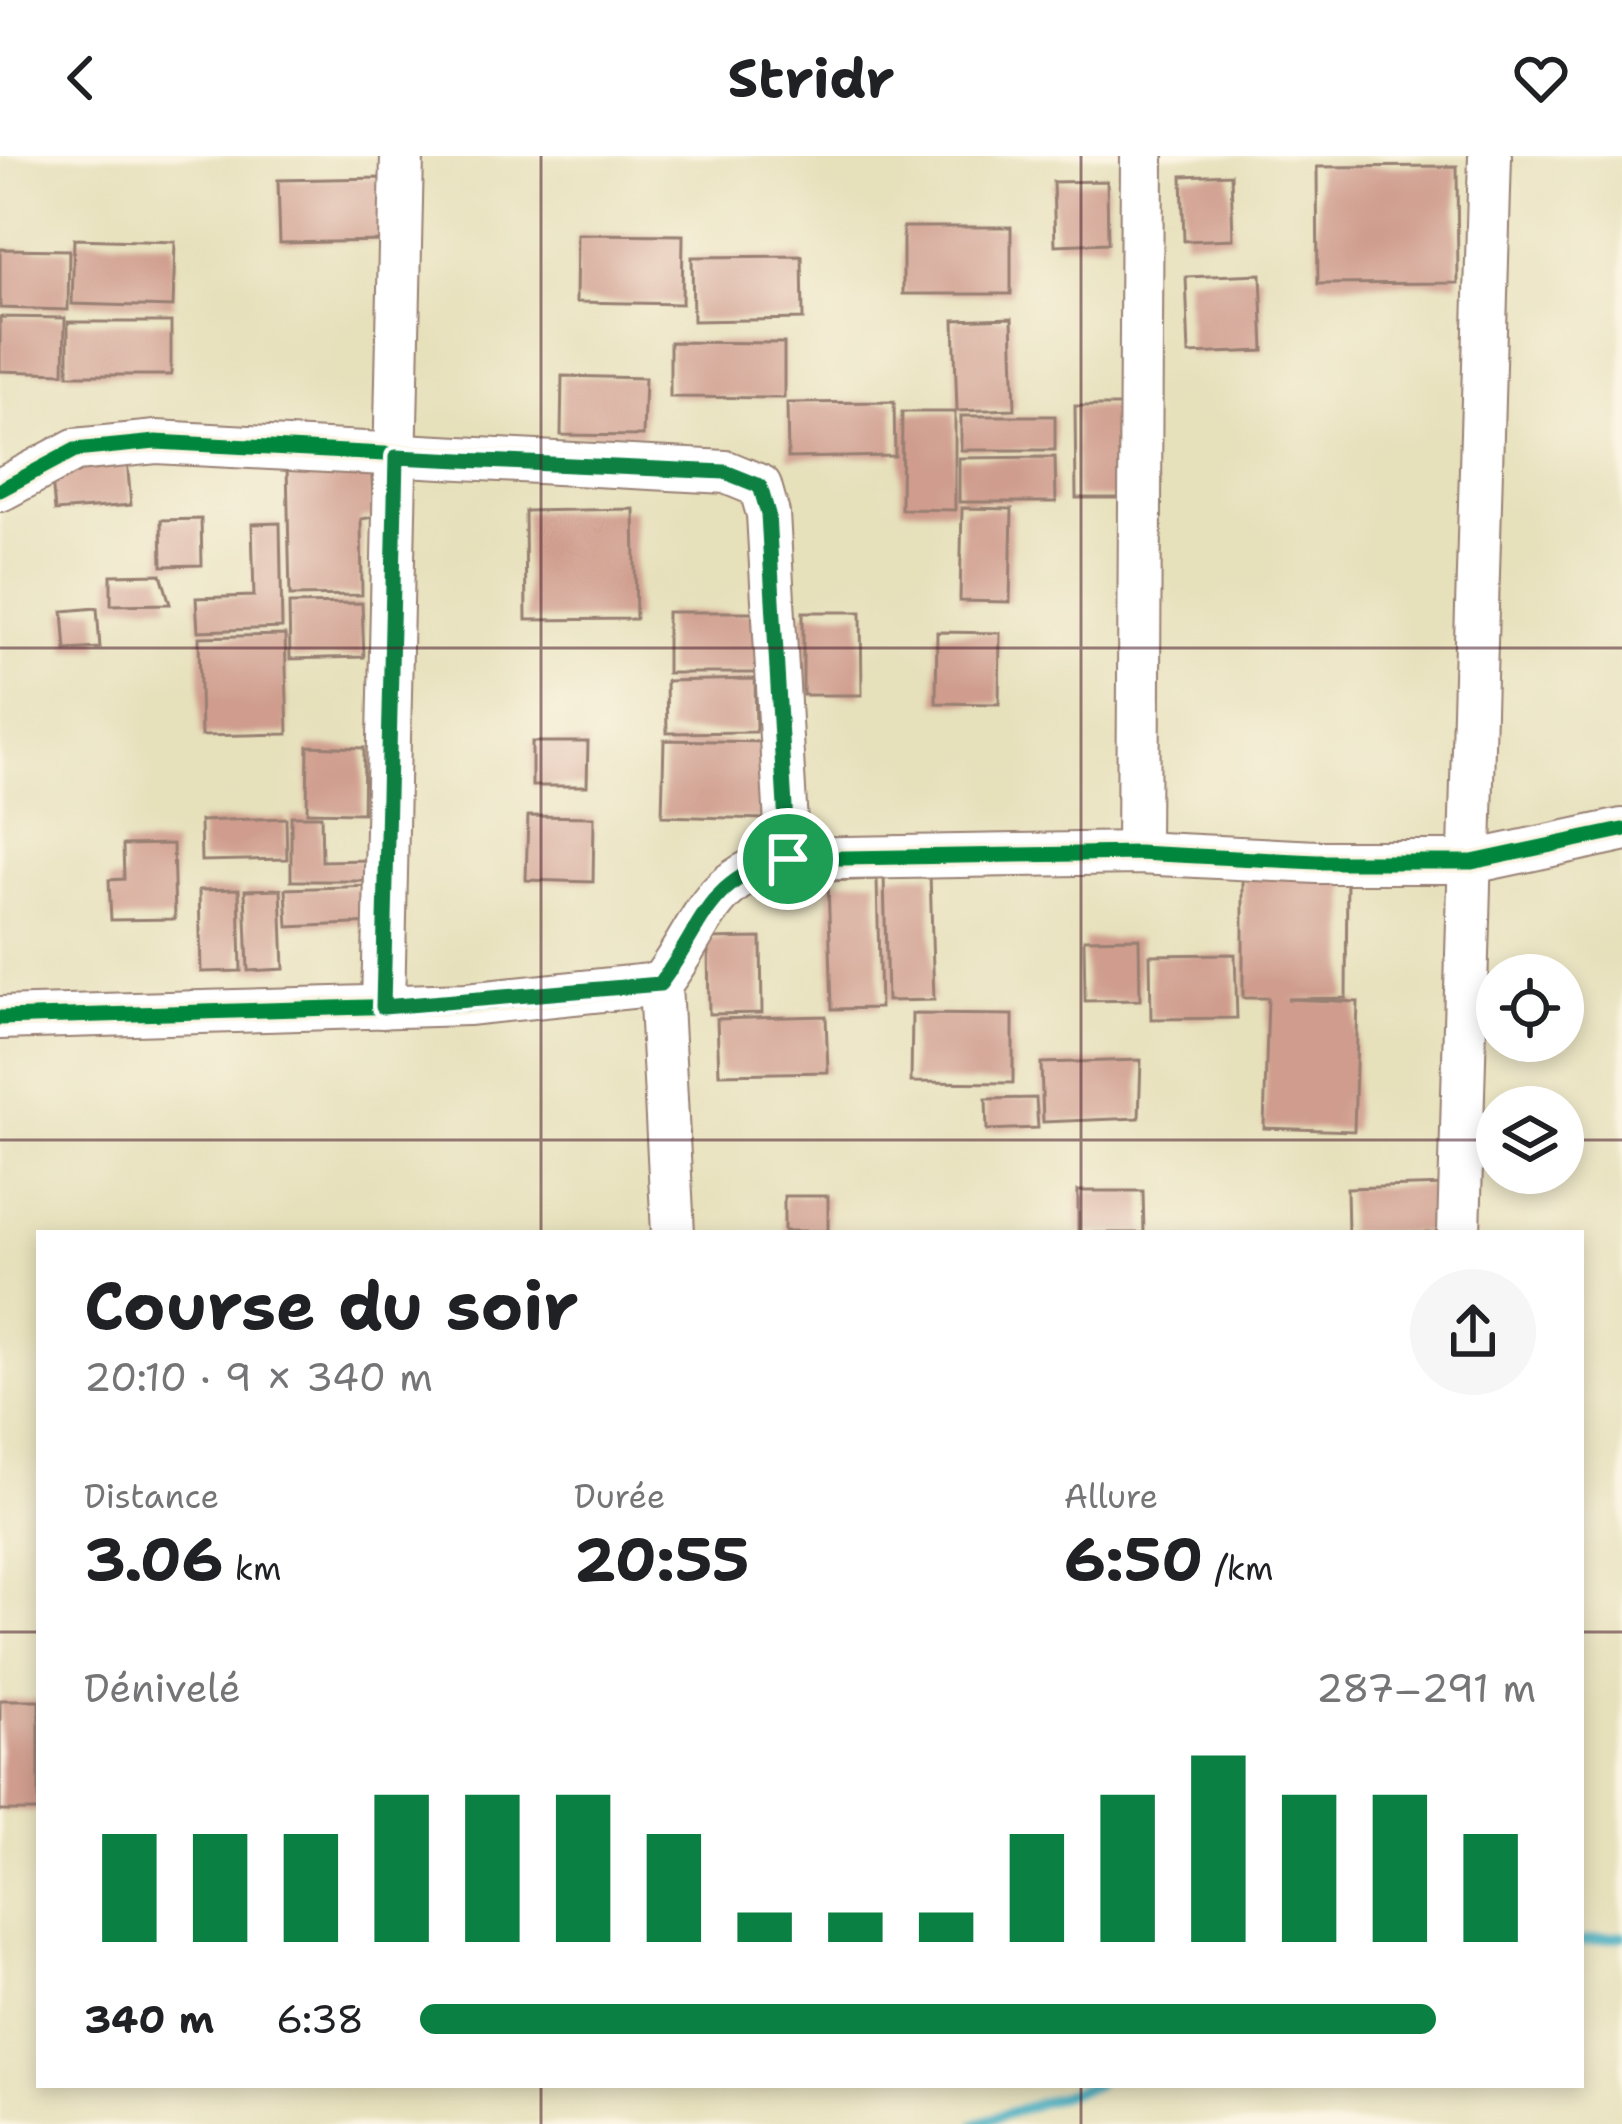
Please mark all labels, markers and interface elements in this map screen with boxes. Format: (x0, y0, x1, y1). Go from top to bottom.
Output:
text: Stridr (727, 42, 895, 114)
icon: back (48, 45, 114, 111)
icon: heart (1508, 45, 1574, 111)
pin (737, 808, 839, 910)
icon: arrive (755, 826, 821, 892)
map controls (1476, 954, 1584, 1194)
button: locate (1476, 954, 1584, 1062)
button: layers (1476, 1086, 1584, 1194)
text: Course du soir (84, 1262, 579, 1350)
button: share (1410, 1269, 1536, 1395)
text: 20:10 · 9 × 340 m (84, 1351, 433, 1403)
text: Distance (84, 1474, 219, 1519)
text: Durée (574, 1474, 665, 1519)
text: Allure (1064, 1474, 1158, 1519)
text: 3.06 (84, 1519, 224, 1599)
text: 20:55 (574, 1519, 749, 1599)
text: 6:50 (1064, 1519, 1203, 1599)
text: km (224, 1546, 282, 1591)
text: /km (1203, 1546, 1274, 1591)
text: Dénivelé (84, 1662, 241, 1714)
text: 287–291 m (1316, 1662, 1536, 1714)
text: 340 m (84, 1993, 214, 2045)
text: 6:38 (276, 1993, 364, 2045)

